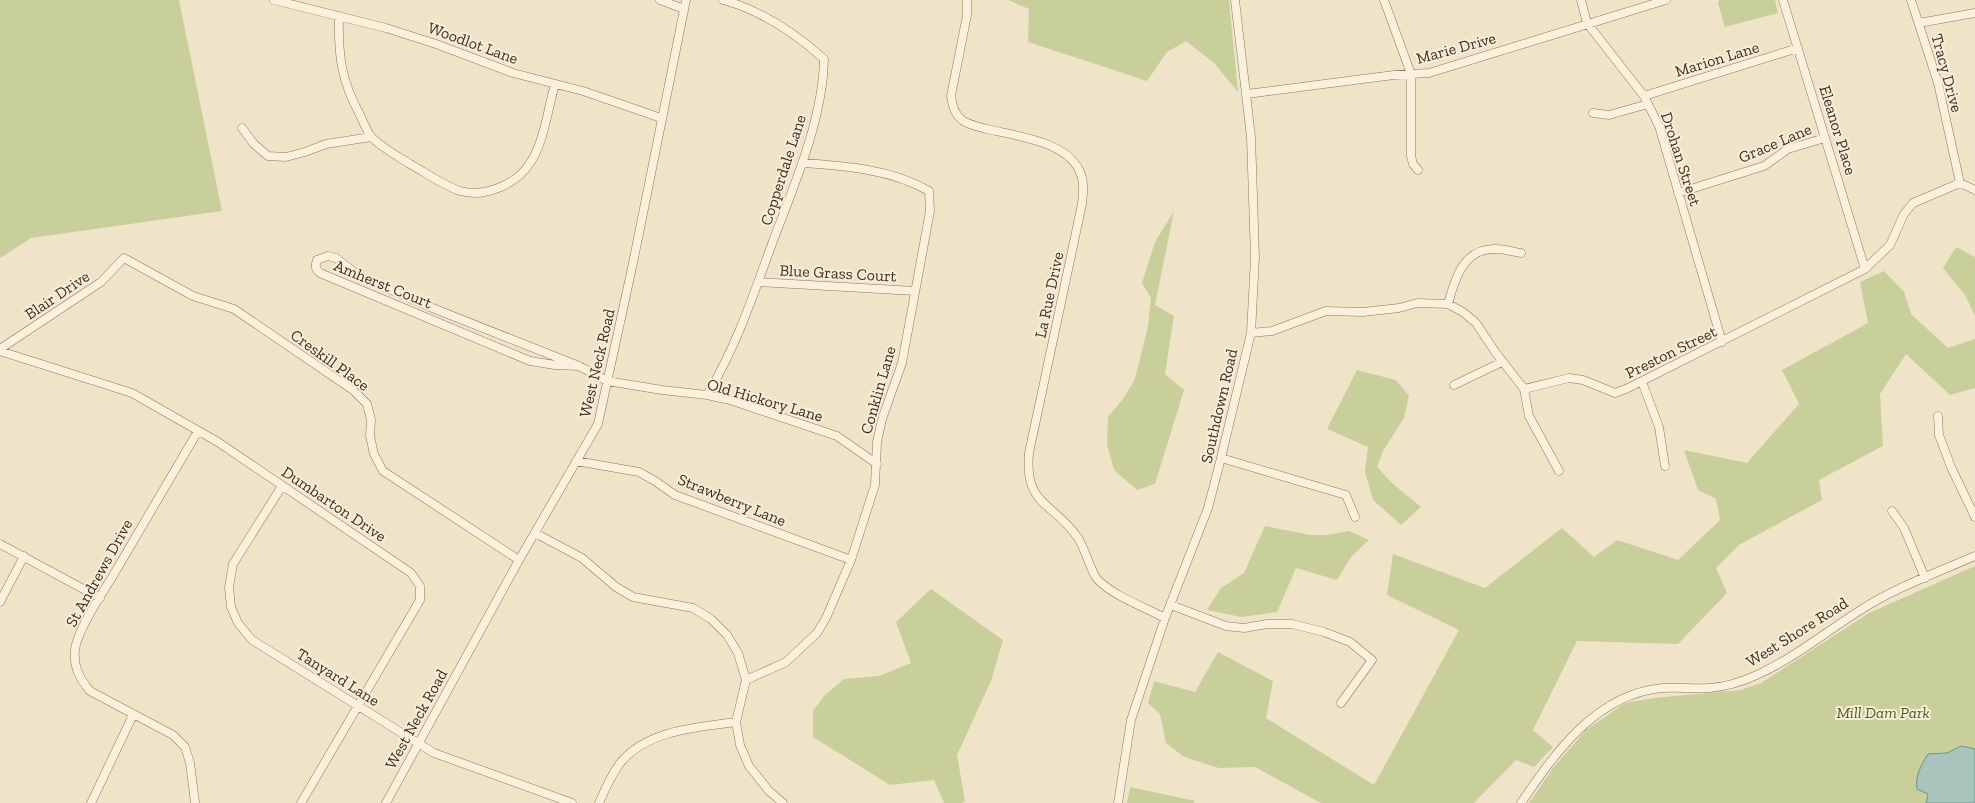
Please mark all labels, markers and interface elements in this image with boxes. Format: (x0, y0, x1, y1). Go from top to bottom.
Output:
street label: Woodlot Lane (425, 18, 521, 68)
street label: Marie Drive (1414, 28, 1498, 68)
street label: Tracy Drive (1927, 32, 1967, 114)
street label: Marion Lane (1673, 37, 1761, 81)
street label: Eleanor Place (1815, 83, 1861, 177)
street label: Drohan Street (1657, 110, 1705, 209)
street label: Copperdale Lane (756, 112, 810, 228)
street label: Grace Lane (1736, 119, 1814, 167)
street label: La Rue Drive (1031, 250, 1067, 340)
street label: Amherst Court (331, 256, 435, 312)
street label: Blue Grass Court (779, 260, 897, 286)
street label: Blair Drive (21, 266, 93, 324)
street label: West Neck Road (575, 307, 619, 419)
street label: Preston Street (1622, 322, 1720, 382)
street label: Creskill Place (287, 325, 373, 395)
street label: Conklin Lane (856, 344, 900, 436)
street label: Southdown Road (1197, 347, 1241, 465)
street label: Old Hickory Lane (705, 374, 825, 426)
street label: Dumbarton Drive (278, 462, 390, 546)
street label: Strawberry Lane (675, 470, 789, 530)
street label: St Andrews Drive (62, 516, 136, 630)
street label: West Shore Road (1743, 593, 1852, 671)
street label: Tanyard Lane (293, 644, 383, 710)
street label: West Neck Road (381, 666, 451, 772)
park label: Mill Dam Park (1836, 703, 1930, 722)

